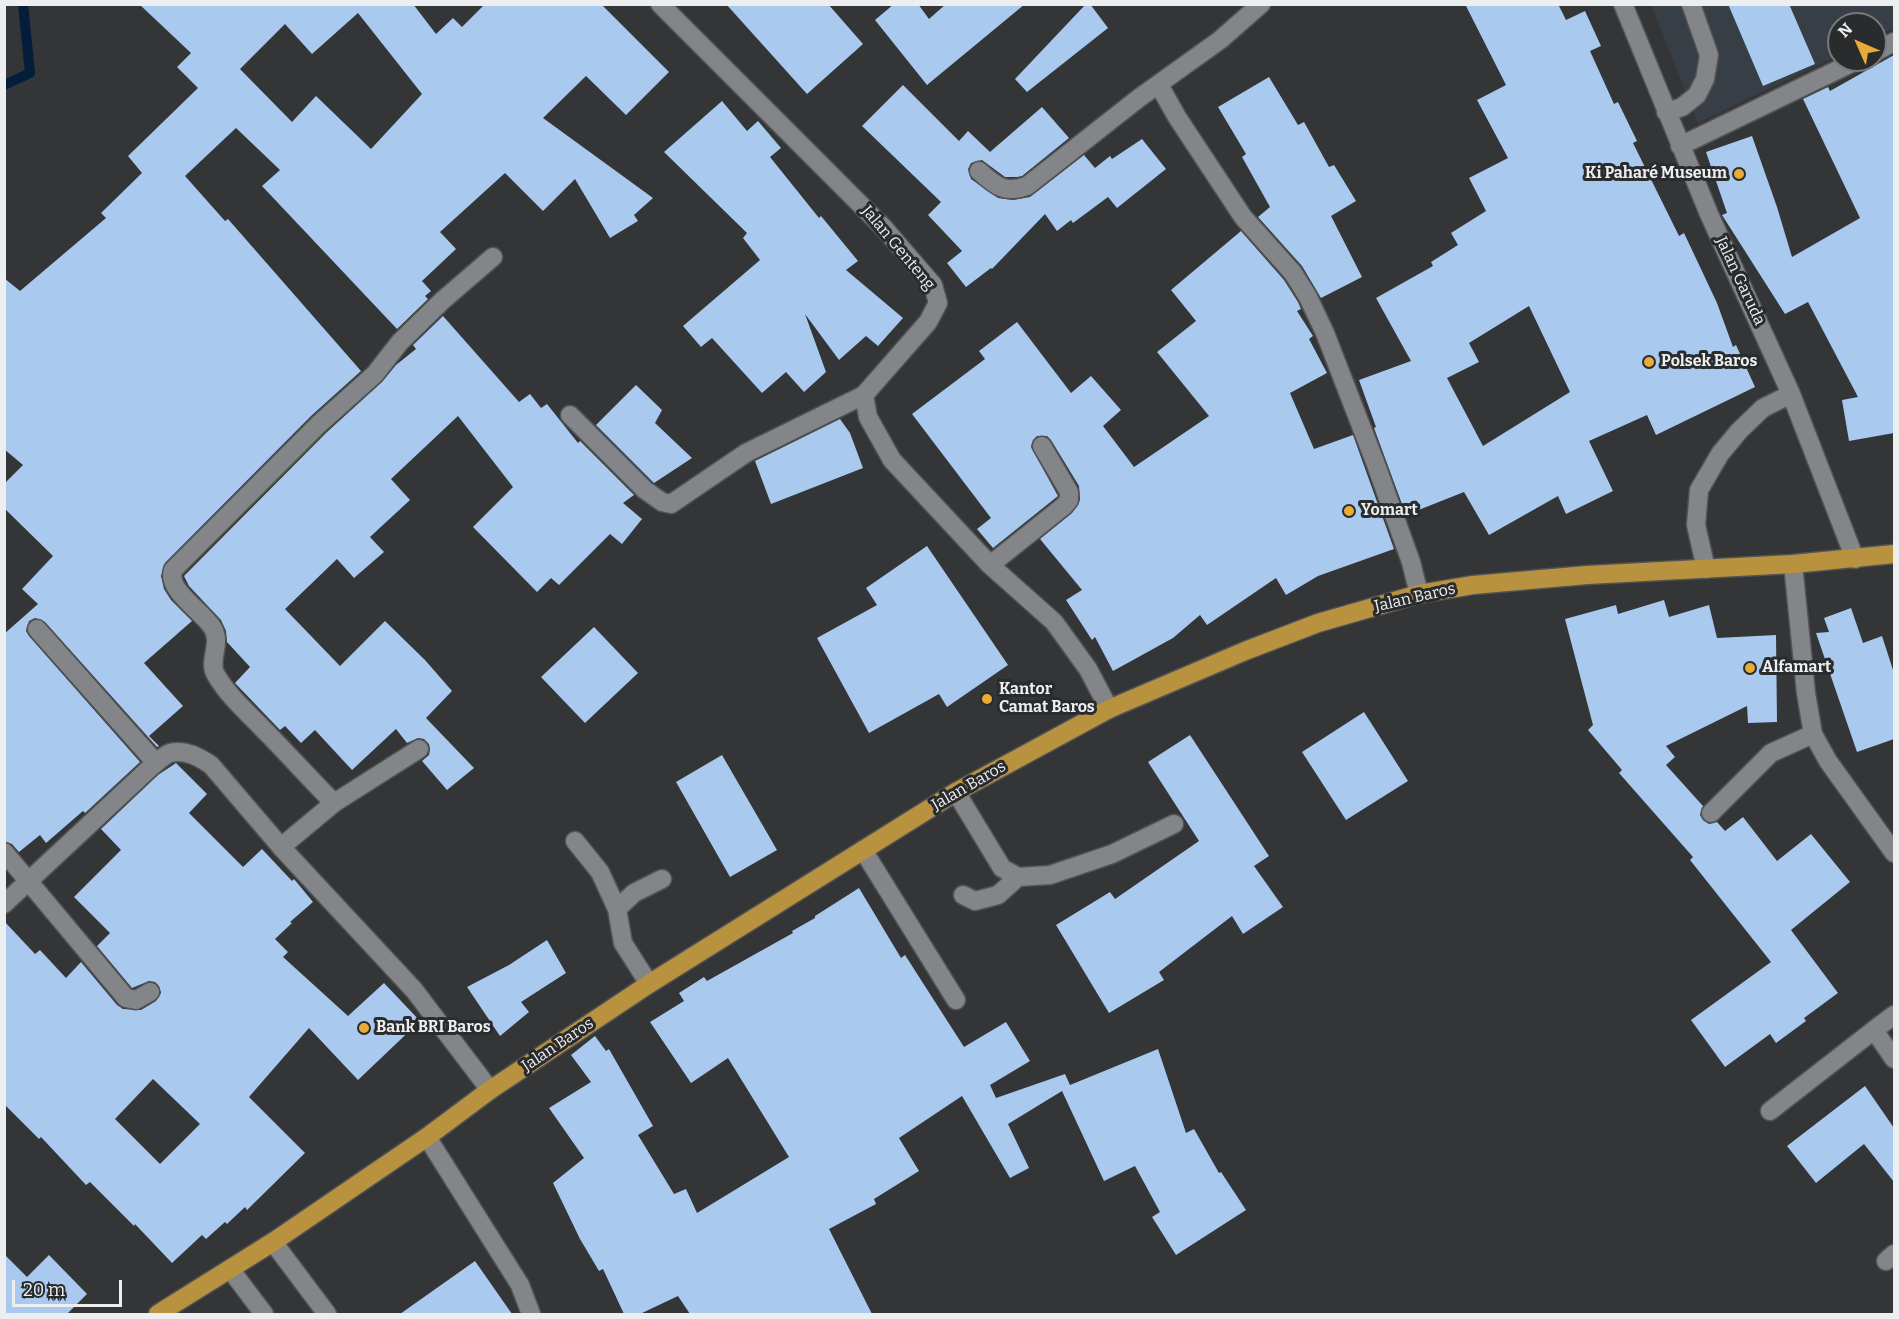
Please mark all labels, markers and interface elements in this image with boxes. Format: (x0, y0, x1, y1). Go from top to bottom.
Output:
north arrow (1827, 12, 1887, 72)
text: N (1834, 19, 1856, 41)
place label: Ki Paharé Museum (1585, 164, 1727, 184)
marker: Ki Paharé Museum (1732, 167, 1746, 181)
street label: Jalan Genteng (857, 202, 939, 294)
street label: Jalan Garuda (1711, 234, 1769, 328)
place label: Polsek Baros (1661, 352, 1757, 372)
marker: Polsek Baros (1642, 355, 1656, 369)
place label: Yomart (1361, 501, 1418, 521)
marker: Yomart (1342, 504, 1356, 518)
street label: Jalan Baros (1373, 579, 1457, 617)
place label: Alfamart (1762, 658, 1831, 678)
marker: Alfamart (1743, 661, 1757, 675)
place label: Kantor Camat Baros (999, 680, 1095, 718)
marker: Kantor Camat Baros (980, 692, 994, 706)
street label: Jalan Baros (929, 757, 1009, 815)
street label: Jalan Baros (518, 1014, 598, 1076)
place label: Bank BRI Baros (376, 1018, 491, 1038)
marker: Bank BRI Baros (357, 1021, 371, 1035)
scale bar (15, 1268, 124, 1306)
text: 20 m (23, 1279, 65, 1301)

